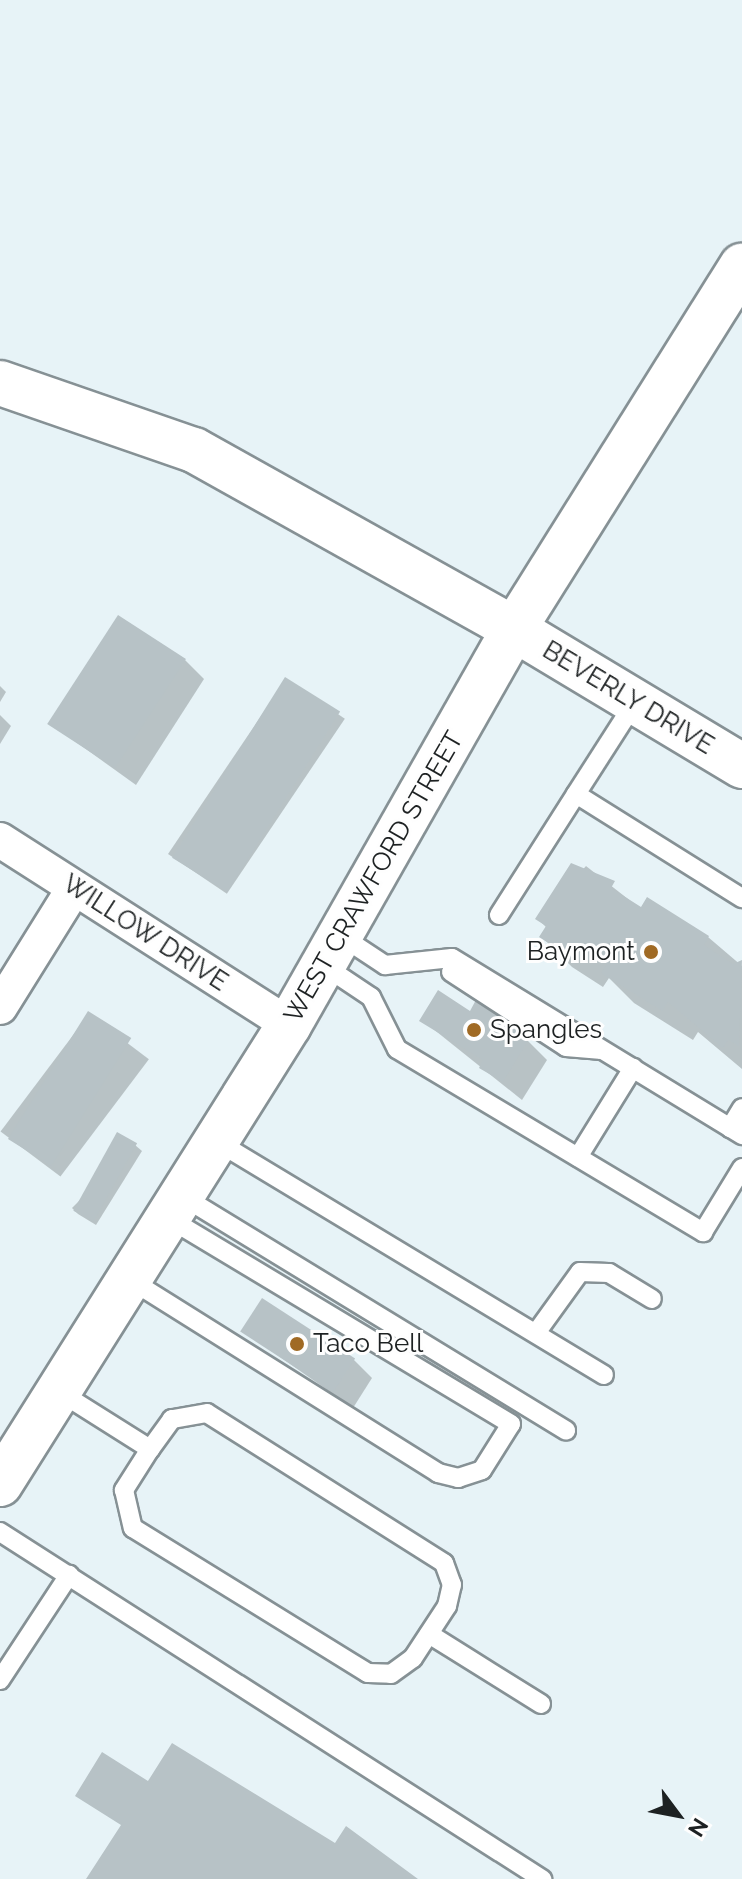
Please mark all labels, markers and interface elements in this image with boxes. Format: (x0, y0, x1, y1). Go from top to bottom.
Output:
street label: BEVERLY DRIVE (536, 634, 720, 762)
street label: WEST CRAWFORD STREET (278, 725, 470, 1029)
street label: WILLOW DRIVE (56, 868, 234, 998)
place label: Baymont (527, 936, 635, 968)
marker: Baymont (642, 943, 660, 961)
place label: Spangles (490, 1014, 602, 1046)
marker: Spangles (465, 1021, 483, 1039)
place label: Taco Bell (313, 1328, 423, 1360)
marker: Taco Bell (288, 1335, 306, 1353)
north arrow (638, 1775, 718, 1855)
text: N (683, 1814, 714, 1842)

